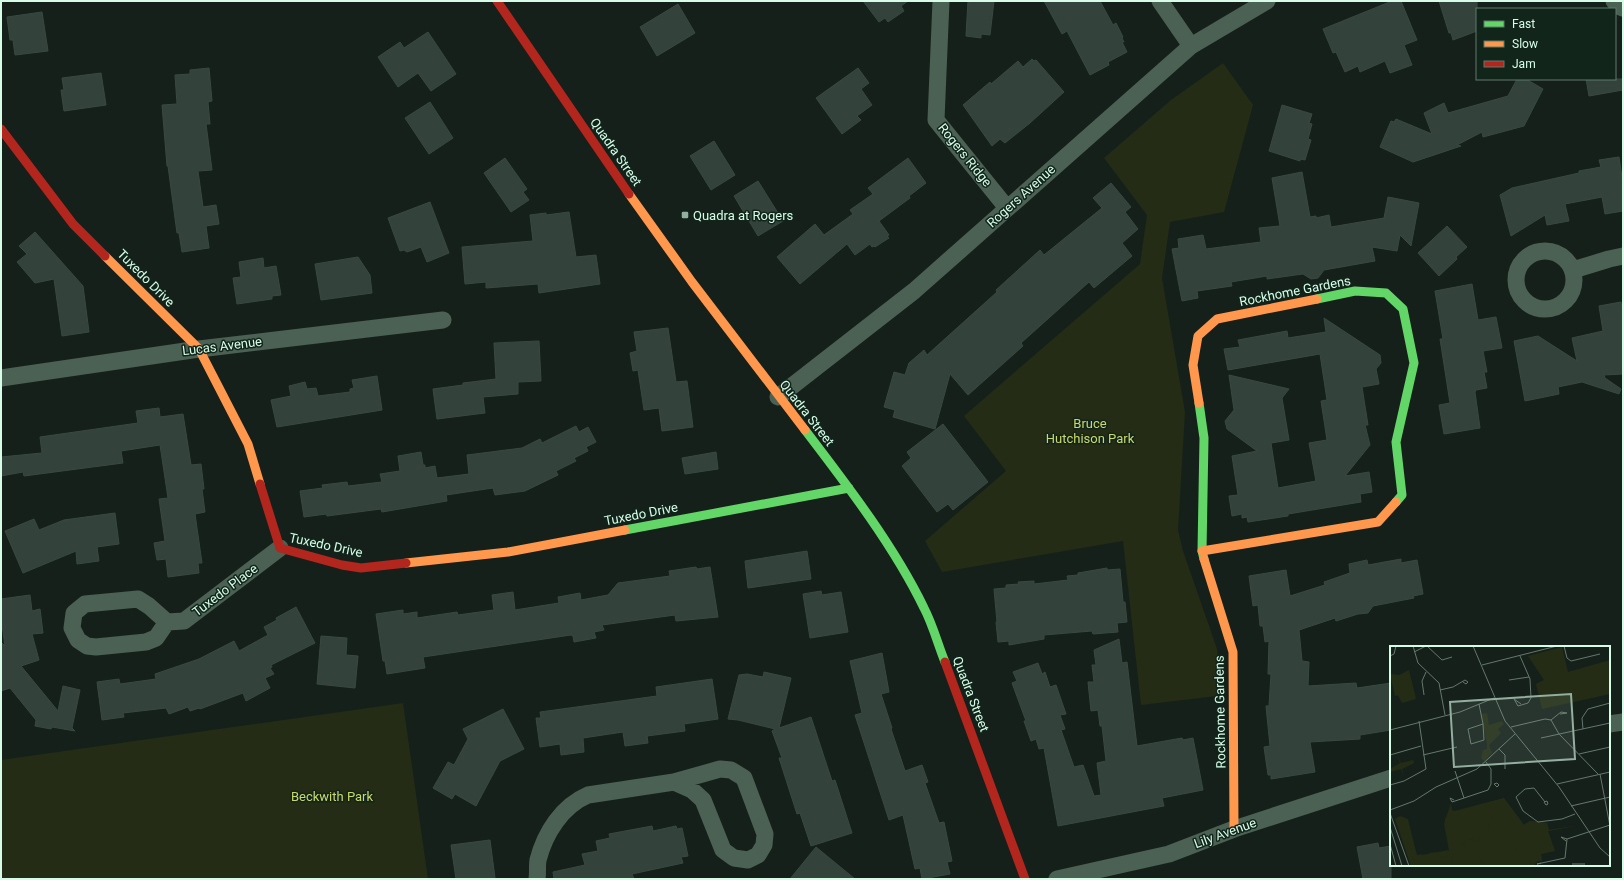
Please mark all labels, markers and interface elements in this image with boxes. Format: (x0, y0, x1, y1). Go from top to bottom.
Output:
legend (1476, 8, 1616, 80)
text: Fast (1512, 17, 1535, 31)
text: Slow (1512, 37, 1538, 51)
text: Jam (1512, 57, 1536, 71)
street label: Quadra Street (587, 115, 645, 189)
street label: Rogers Ridge (935, 120, 995, 190)
street label: Rogers Avenue (984, 161, 1058, 231)
place label: Quadra at Rogers (693, 208, 794, 223)
marker: Quadra at Rogers (680, 210, 690, 220)
street label: Tuxedo Drive (114, 246, 178, 310)
street label: Rockhome Gardens (1238, 273, 1352, 309)
street label: Lucas Avenue (181, 334, 263, 358)
street label: Quadra Street (777, 377, 837, 449)
park label: Bruce Hutchison Park (1046, 416, 1135, 446)
street label: Tuxedo Drive (603, 499, 679, 528)
street label: Tuxedo Drive (288, 530, 364, 560)
street label: Tuxedo Place (189, 561, 261, 619)
inset map (1390, 646, 1610, 866)
street label: Quadra Street (950, 654, 992, 734)
street label: Rockhome Gardens (1212, 655, 1228, 769)
park label: Beckwith Park (291, 789, 373, 804)
street label: Lily Avenue (1192, 815, 1258, 851)

